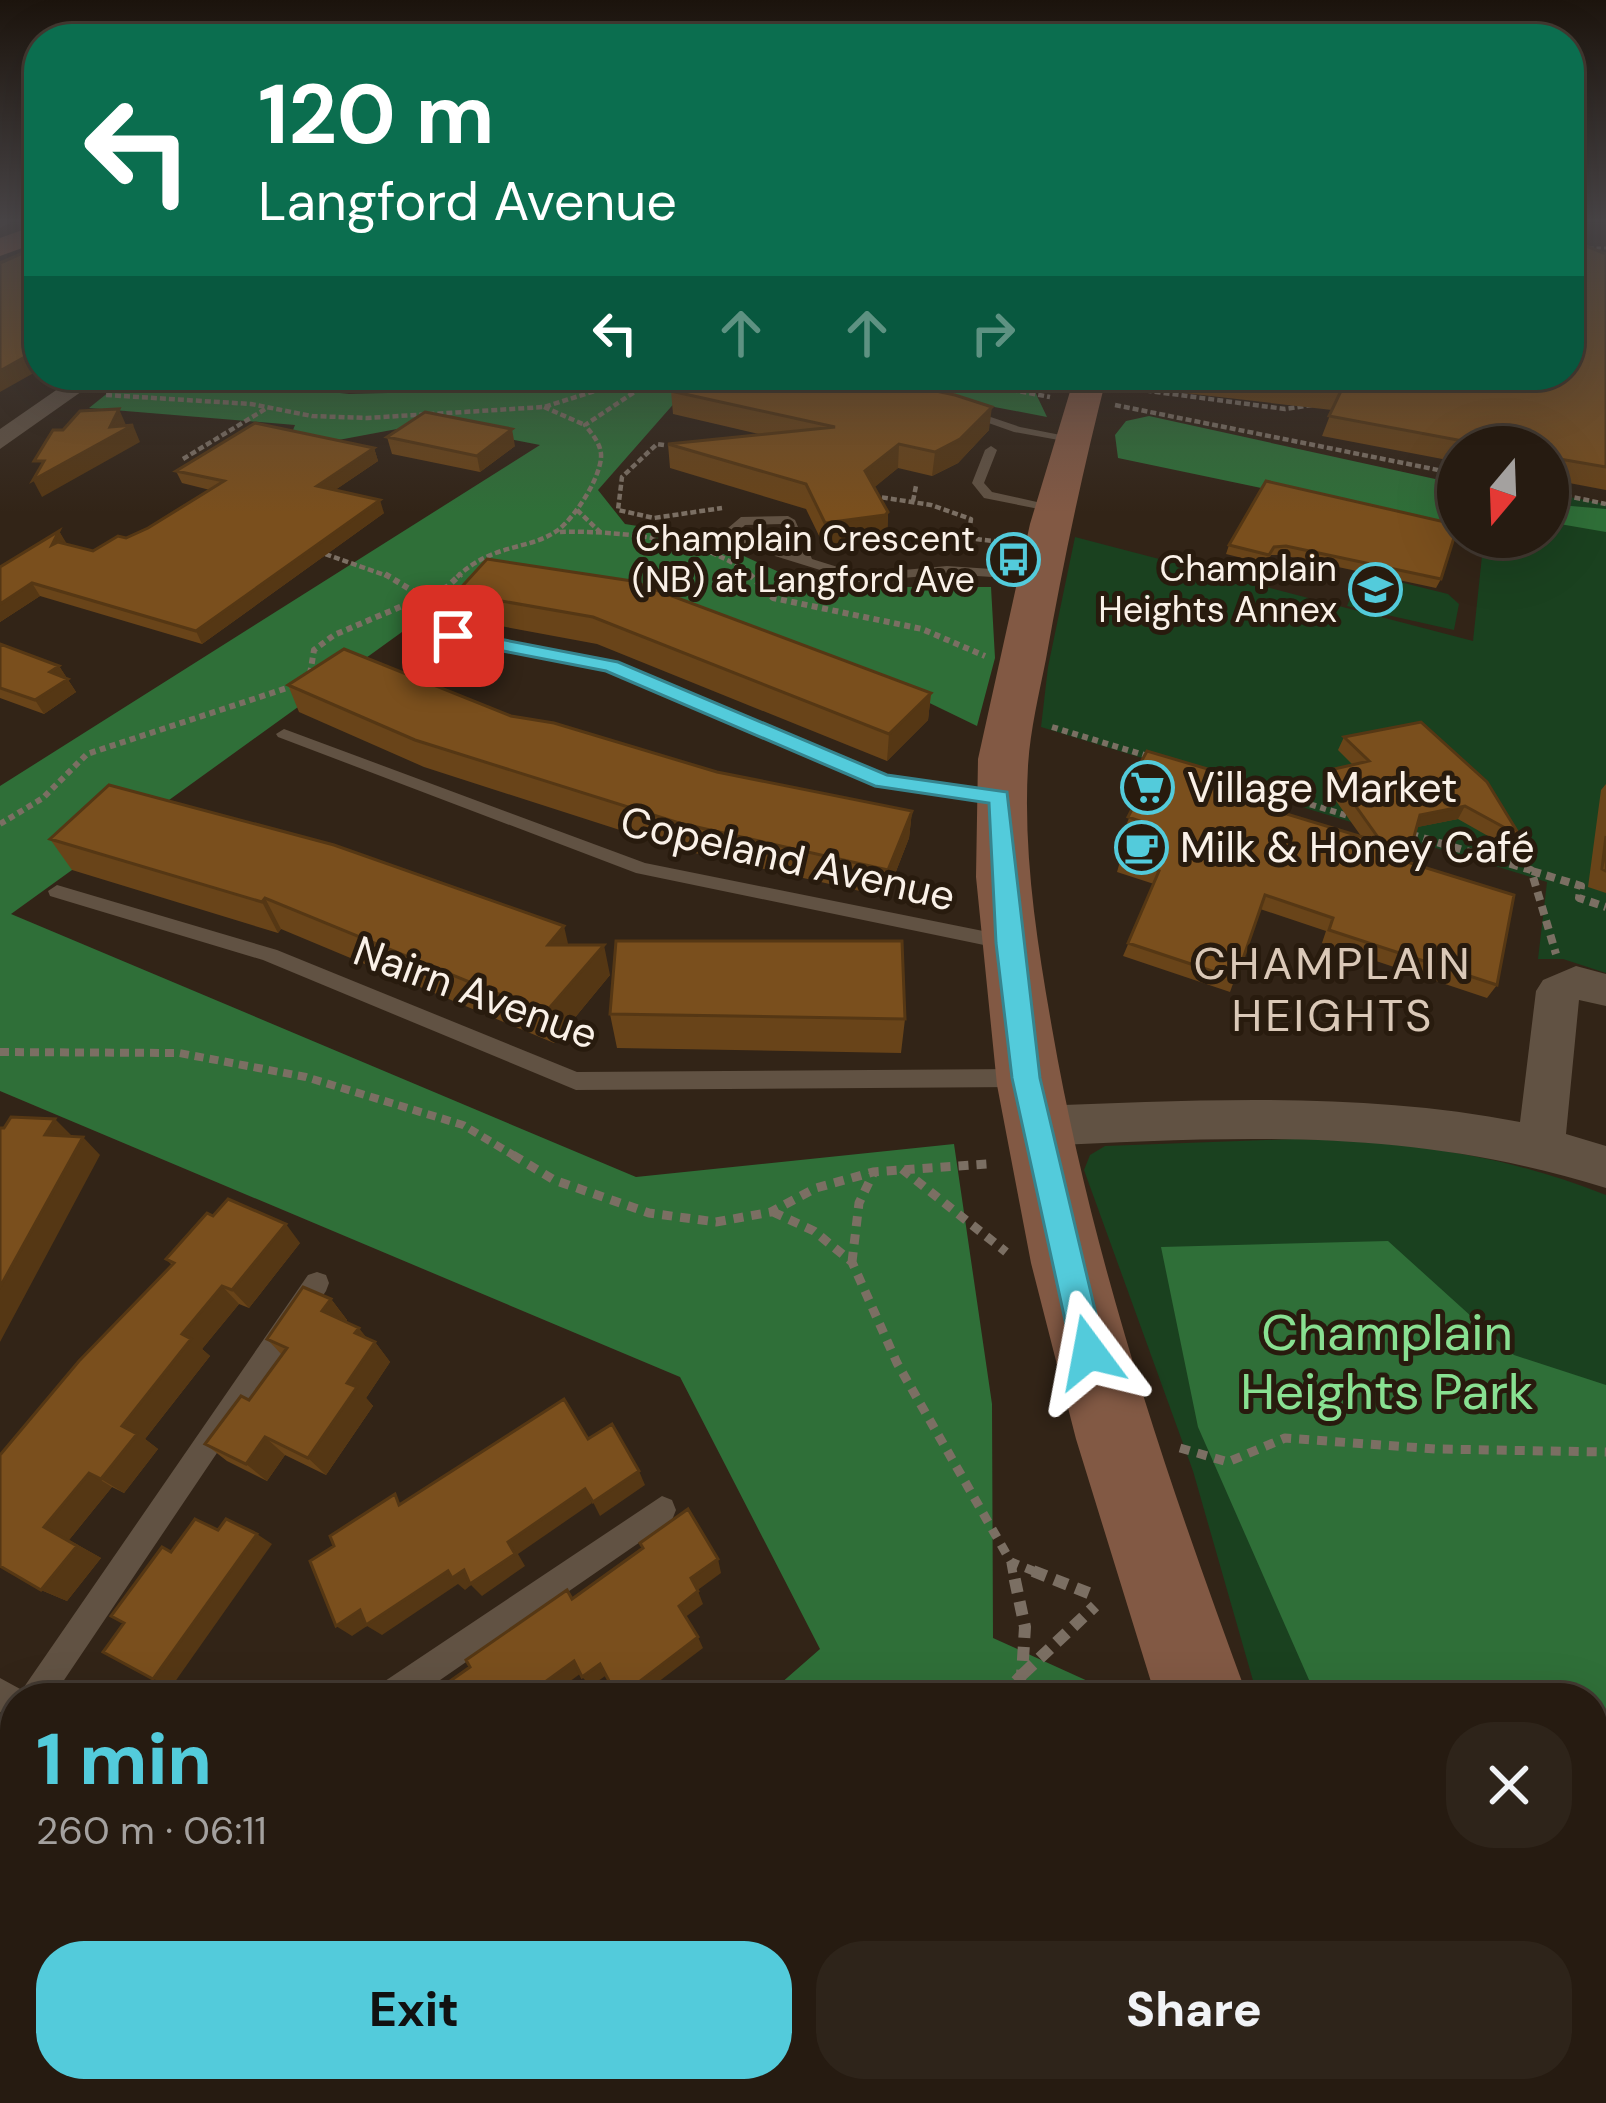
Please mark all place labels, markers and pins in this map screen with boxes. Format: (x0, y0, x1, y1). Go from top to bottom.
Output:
place label: Champlain Crescent (NB) at Langford Ave (632, 515, 975, 603)
bus stop icon: Champlain Crescent (NB) at Langford Ave (986, 531, 1042, 587)
place label: Champlain Heights Annex (1098, 545, 1337, 633)
school or university icon: Champlain Heights Annex (1348, 561, 1404, 617)
pin (402, 585, 504, 687)
supermarket icon: Village Market (1120, 759, 1176, 815)
place label: Village Market (1187, 760, 1457, 815)
cafe icon: Milk & Honey Café (1113, 819, 1169, 875)
place label: Milk & Honey Café (1180, 820, 1535, 875)

